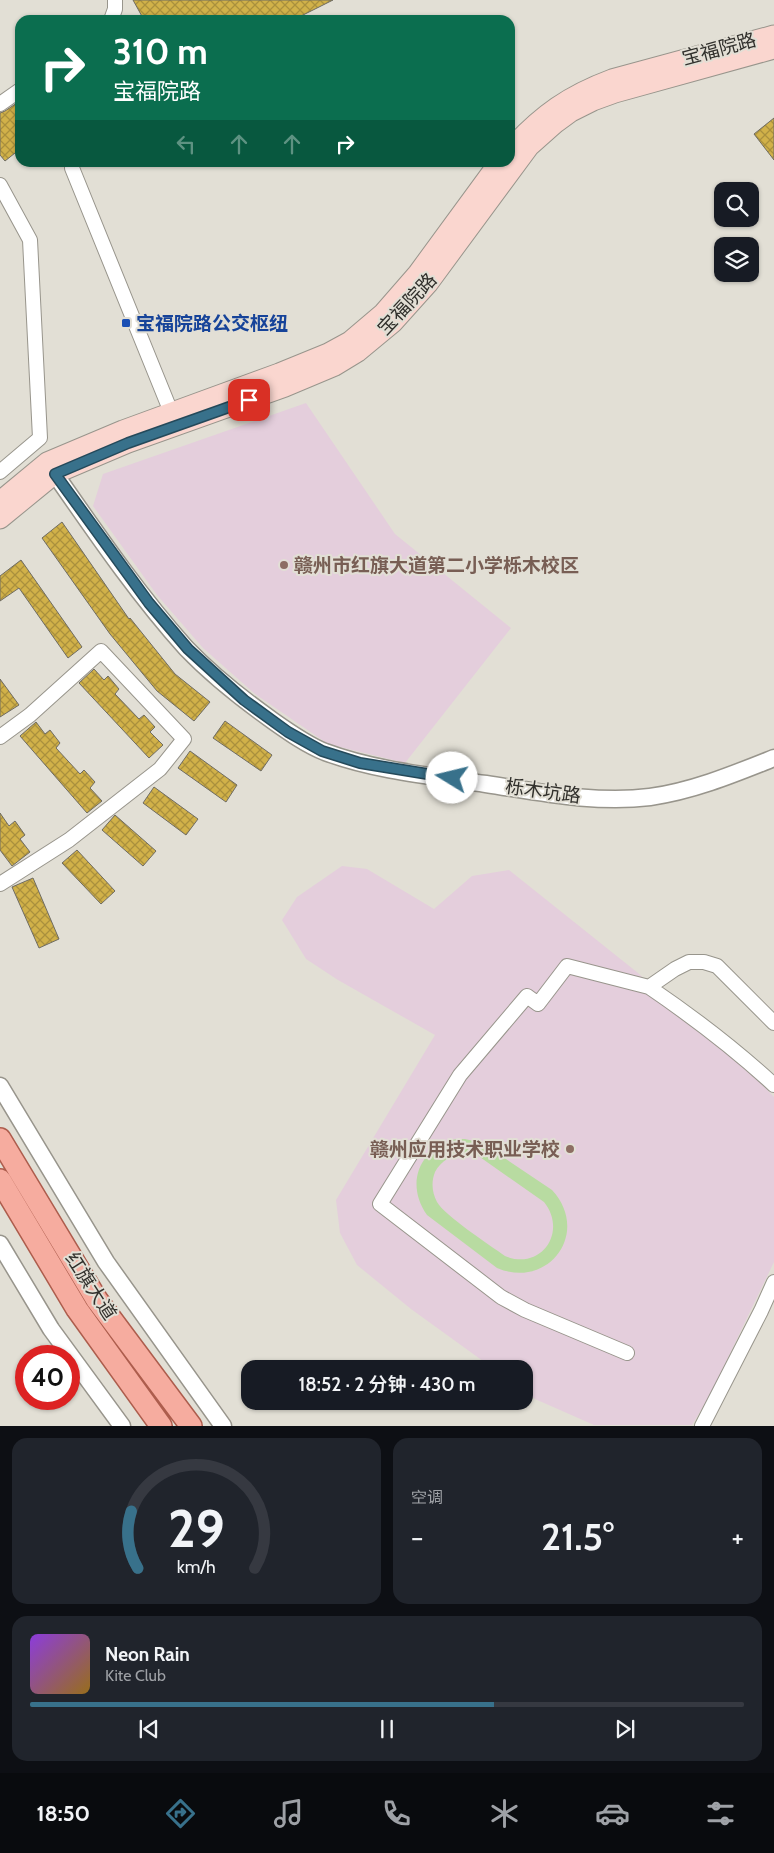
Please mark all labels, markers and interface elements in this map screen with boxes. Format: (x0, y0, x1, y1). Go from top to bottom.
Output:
street label: 宝福院路 (679, 28, 759, 70)
text: 310 m (113, 30, 208, 73)
icon: right (30, 35, 95, 100)
text: 宝福院路 (113, 78, 201, 105)
icon: left (172, 130, 200, 158)
icon: ahead (225, 130, 253, 158)
icon: ahead (278, 130, 306, 158)
icon: right (331, 130, 359, 158)
map controls (714, 182, 759, 282)
button: search (714, 182, 759, 227)
button: layers (714, 237, 759, 282)
street label: 宝福院路 (373, 268, 441, 340)
place label: 宝福院路公交枢纽 (136, 312, 288, 335)
marker: 宝福院路公交枢纽 (120, 317, 132, 329)
pin (228, 379, 270, 421)
icon: arrive (235, 386, 263, 414)
place label: 赣州市红旗大道第二小学栎木校区 (294, 554, 579, 577)
marker: 赣州市红旗大道第二小学栎木校区 (278, 559, 290, 571)
position arrow (425, 751, 477, 803)
street label: 栎木坑路 (504, 774, 582, 808)
place label: 赣州应用技术职业学校 (370, 1138, 560, 1161)
marker: 赣州应用技术职业学校 (564, 1143, 576, 1155)
street label: 红旗大道 (61, 1248, 121, 1324)
speed limit sign: 40 (15, 1345, 80, 1410)
text: 18:52 · 2 分钟 · 430 m (299, 1373, 475, 1396)
text: 空调 (411, 1488, 443, 1507)
text: 29 (168, 1497, 225, 1560)
text: 21.5° (541, 1513, 614, 1560)
text: − (411, 1520, 423, 1554)
text: + (732, 1520, 744, 1554)
text: km/h (177, 1556, 216, 1577)
text: Neon Rain (105, 1643, 190, 1666)
text: Kite Club (105, 1666, 166, 1685)
icon: previous (135, 1715, 163, 1743)
icon: pause (373, 1715, 401, 1743)
icon: next (611, 1715, 639, 1743)
icon: directions (163, 1796, 198, 1831)
icon: music (271, 1796, 306, 1831)
icon: phone (379, 1796, 414, 1831)
icon: climate (487, 1796, 522, 1831)
icon: car (595, 1796, 630, 1831)
icon: filters (703, 1796, 738, 1831)
text: 18:50 (36, 1800, 90, 1827)

